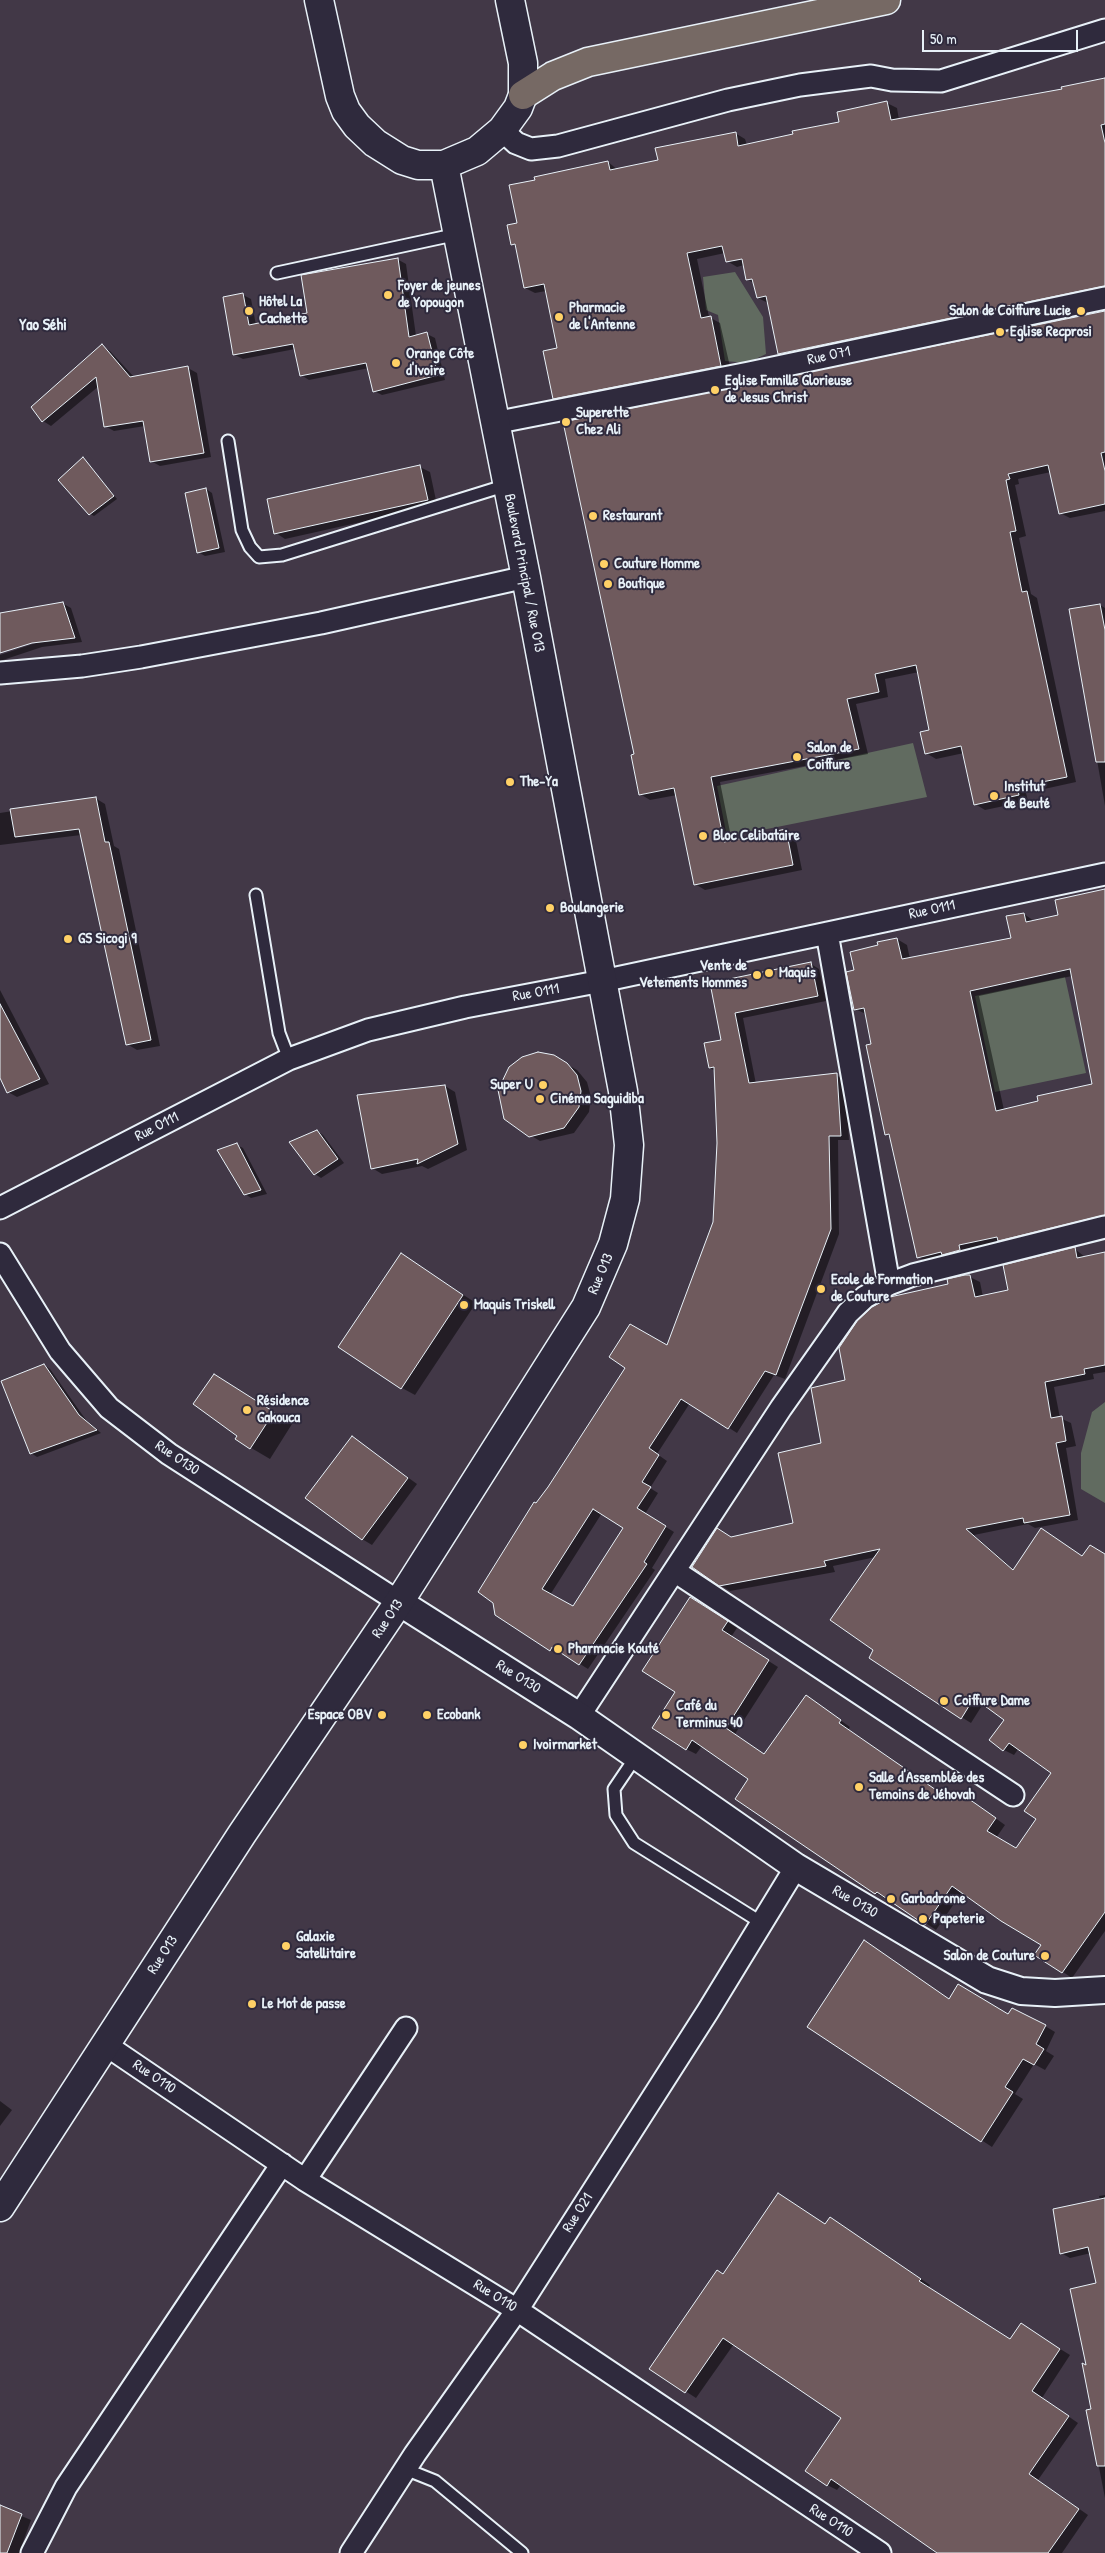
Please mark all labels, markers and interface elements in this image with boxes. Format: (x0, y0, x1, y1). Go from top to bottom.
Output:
scale bar (925, 20, 1081, 52)
text: 50 m (930, 28, 957, 49)
place label: Foyer de jeunes de Yopougon (398, 277, 480, 312)
marker: Foyer de jeunes de Yopougon (382, 289, 394, 301)
place label: Hôtel La Cachette (259, 293, 307, 328)
place label: Pharmacie de l'Antenne (569, 299, 635, 334)
place label: Salon de Coiffure Lucie (949, 302, 1071, 320)
marker: Hôtel La Cachette (243, 305, 255, 317)
marker: Salon de Coiffure Lucie (1075, 305, 1087, 317)
marker: Pharmacie de l'Antenne (553, 311, 565, 323)
district label: Yao Séhi (19, 316, 67, 336)
place label: Eglise Recprosi (1010, 323, 1092, 341)
marker: Eglise Recprosi (994, 326, 1006, 338)
street label: Rue O71 (806, 343, 852, 369)
place label: Orange Côte d'Ivoire (406, 345, 474, 380)
marker: Orange Côte d'Ivoire (390, 357, 402, 369)
place label: Eglise Famille Glorieuse de Jesus Christ (725, 372, 852, 407)
marker: Eglise Famille Glorieuse de Jesus Christ (709, 384, 721, 396)
place label: Superette Chez Ali (576, 404, 629, 439)
marker: Superette Chez Ali (560, 416, 572, 428)
street label: Boulevard Principal / Rue O13 (500, 492, 548, 654)
place label: Restaurant (603, 507, 662, 525)
marker: Restaurant (587, 510, 599, 522)
place label: Couture Homme (614, 555, 700, 573)
marker: Couture Homme (598, 558, 610, 570)
place label: Boutique (618, 575, 665, 593)
marker: Boutique (602, 578, 614, 590)
place label: Salon de Coiffure (807, 739, 852, 774)
marker: Salon de Coiffure (791, 751, 803, 763)
place label: The-Ya (520, 773, 558, 791)
marker: The-Ya (504, 776, 516, 788)
place label: Institut de Beuté (1004, 778, 1050, 813)
marker: Institut de Beuté (988, 790, 1000, 802)
place label: Bloc Celibataire (713, 827, 800, 845)
marker: Bloc Celibataire (697, 830, 709, 842)
street label: Rue O111 (907, 896, 957, 924)
place label: Boulangerie (560, 899, 624, 917)
marker: Boulangerie (544, 902, 556, 914)
place label: GS Sicogi 9 (78, 930, 137, 948)
marker: GS Sicogi 9 (62, 933, 74, 945)
place label: Vente de Vetements Hommes (639, 957, 747, 992)
place label: Maquis (779, 964, 816, 982)
marker: Maquis (763, 967, 775, 979)
marker: Vente de Vetements Hommes (751, 969, 763, 981)
street label: Rue O111 (511, 980, 561, 1006)
place label: Super U (490, 1076, 533, 1094)
marker: Super U (537, 1079, 549, 1091)
place label: Cinéma Saguidiba (550, 1090, 644, 1108)
marker: Cinéma Saguidiba (534, 1093, 546, 1105)
street label: Rue O111 (132, 1108, 182, 1146)
street label: Rue O13 (584, 1251, 618, 1297)
place label: Ecole de Formation de Couture (831, 1271, 933, 1306)
marker: Ecole de Formation de Couture (815, 1283, 827, 1295)
place label: Maquis Triskell (474, 1296, 555, 1314)
marker: Maquis Triskell (458, 1299, 470, 1311)
place label: Résidence Gakouca (257, 1392, 309, 1427)
marker: Résidence Gakouca (241, 1404, 253, 1416)
street label: Rue O130 (151, 1437, 203, 1479)
street label: Rue O13 (369, 1596, 407, 1642)
place label: Pharmacie Kouté (568, 1640, 659, 1658)
marker: Pharmacie Kouté (552, 1643, 564, 1655)
street label: Rue O130 (492, 1656, 544, 1698)
place label: Coiffure Dame (954, 1692, 1030, 1710)
marker: Coiffure Dame (938, 1695, 950, 1707)
place label: Café du Terminus 40 (676, 1697, 743, 1732)
place label: Espace OBV (308, 1706, 372, 1724)
place label: Ecobank (437, 1706, 481, 1724)
marker: Espace OBV (376, 1709, 388, 1721)
marker: Ecobank (421, 1709, 433, 1721)
marker: Café du Terminus 40 (660, 1709, 672, 1721)
place label: Ivoirmarket (533, 1736, 597, 1754)
marker: Ivoirmarket (517, 1739, 529, 1751)
place label: Salle d'Assemblée des Temoins de Jéhovah (869, 1769, 984, 1804)
marker: Salle d'Assemblée des Temoins de Jéhovah (853, 1781, 865, 1793)
street label: Rue O130 (829, 1882, 881, 1922)
place label: Garbadrome (901, 1890, 966, 1908)
marker: Garbadrome (885, 1893, 897, 1905)
place label: Papeterie (933, 1910, 985, 1928)
marker: Papeterie (917, 1913, 929, 1925)
place label: Galaxie Satellitaire (296, 1928, 356, 1963)
street label: Rue O13 (144, 1932, 182, 1978)
marker: Galaxie Satellitaire (280, 1940, 292, 1952)
place label: Salon de Couture (944, 1947, 1035, 1965)
marker: Salon de Couture (1039, 1950, 1051, 1962)
place label: Le Mot de passe (262, 1995, 346, 2013)
marker: Le Mot de passe (246, 1998, 258, 2010)
street label: Rue O110 (129, 2056, 179, 2098)
street label: Rue O21 (559, 2190, 597, 2236)
street label: Rue O110 (470, 2276, 520, 2316)
street label: Rue O110 (806, 2500, 856, 2542)

